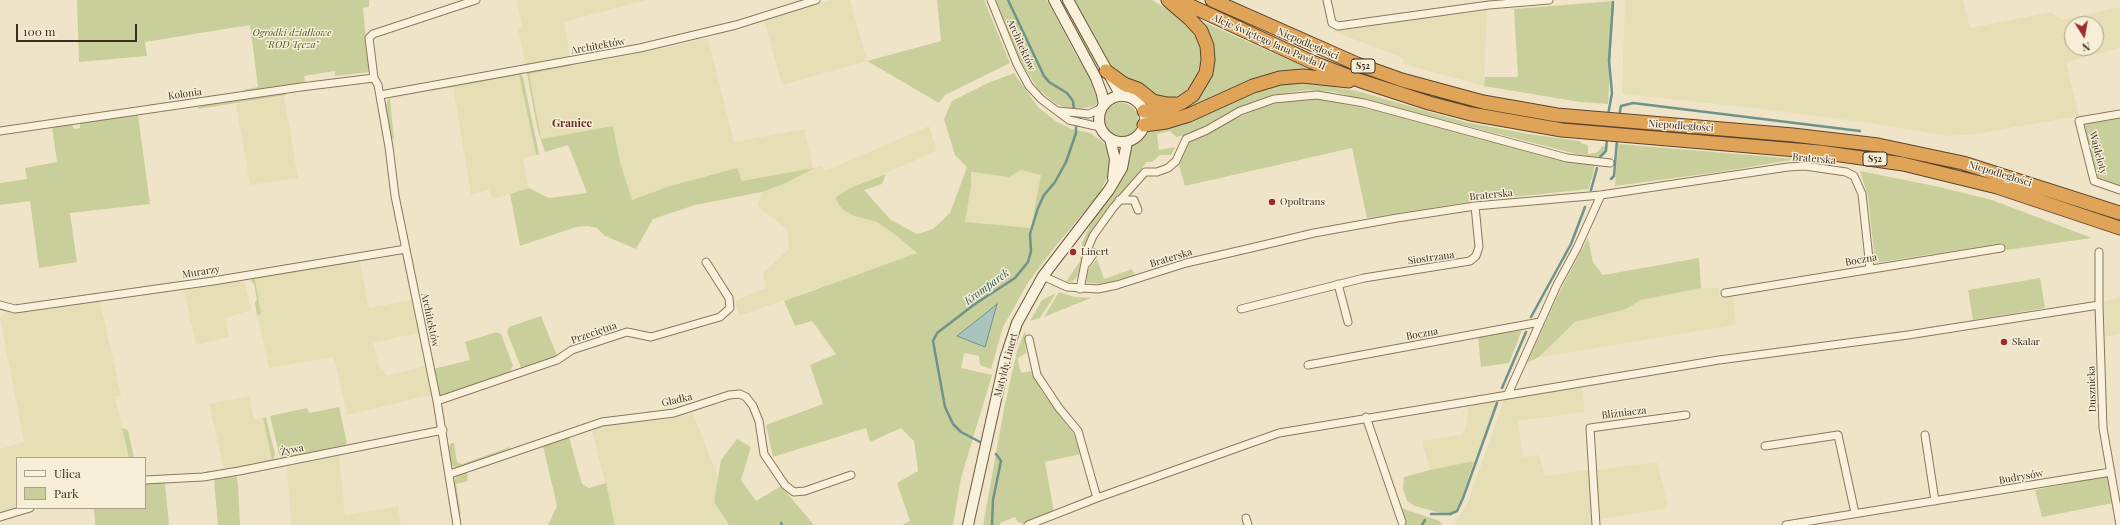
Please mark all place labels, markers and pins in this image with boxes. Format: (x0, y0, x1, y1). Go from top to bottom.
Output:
place label: Opoltrans (1280, 196, 1325, 208)
marker: Opoltrans (1267, 197, 1277, 207)
place label: Linert (1081, 246, 1109, 258)
marker: Linert (1068, 247, 1078, 257)
place label: Skalar (2012, 336, 2040, 348)
marker: Skalar (1999, 337, 2009, 347)

